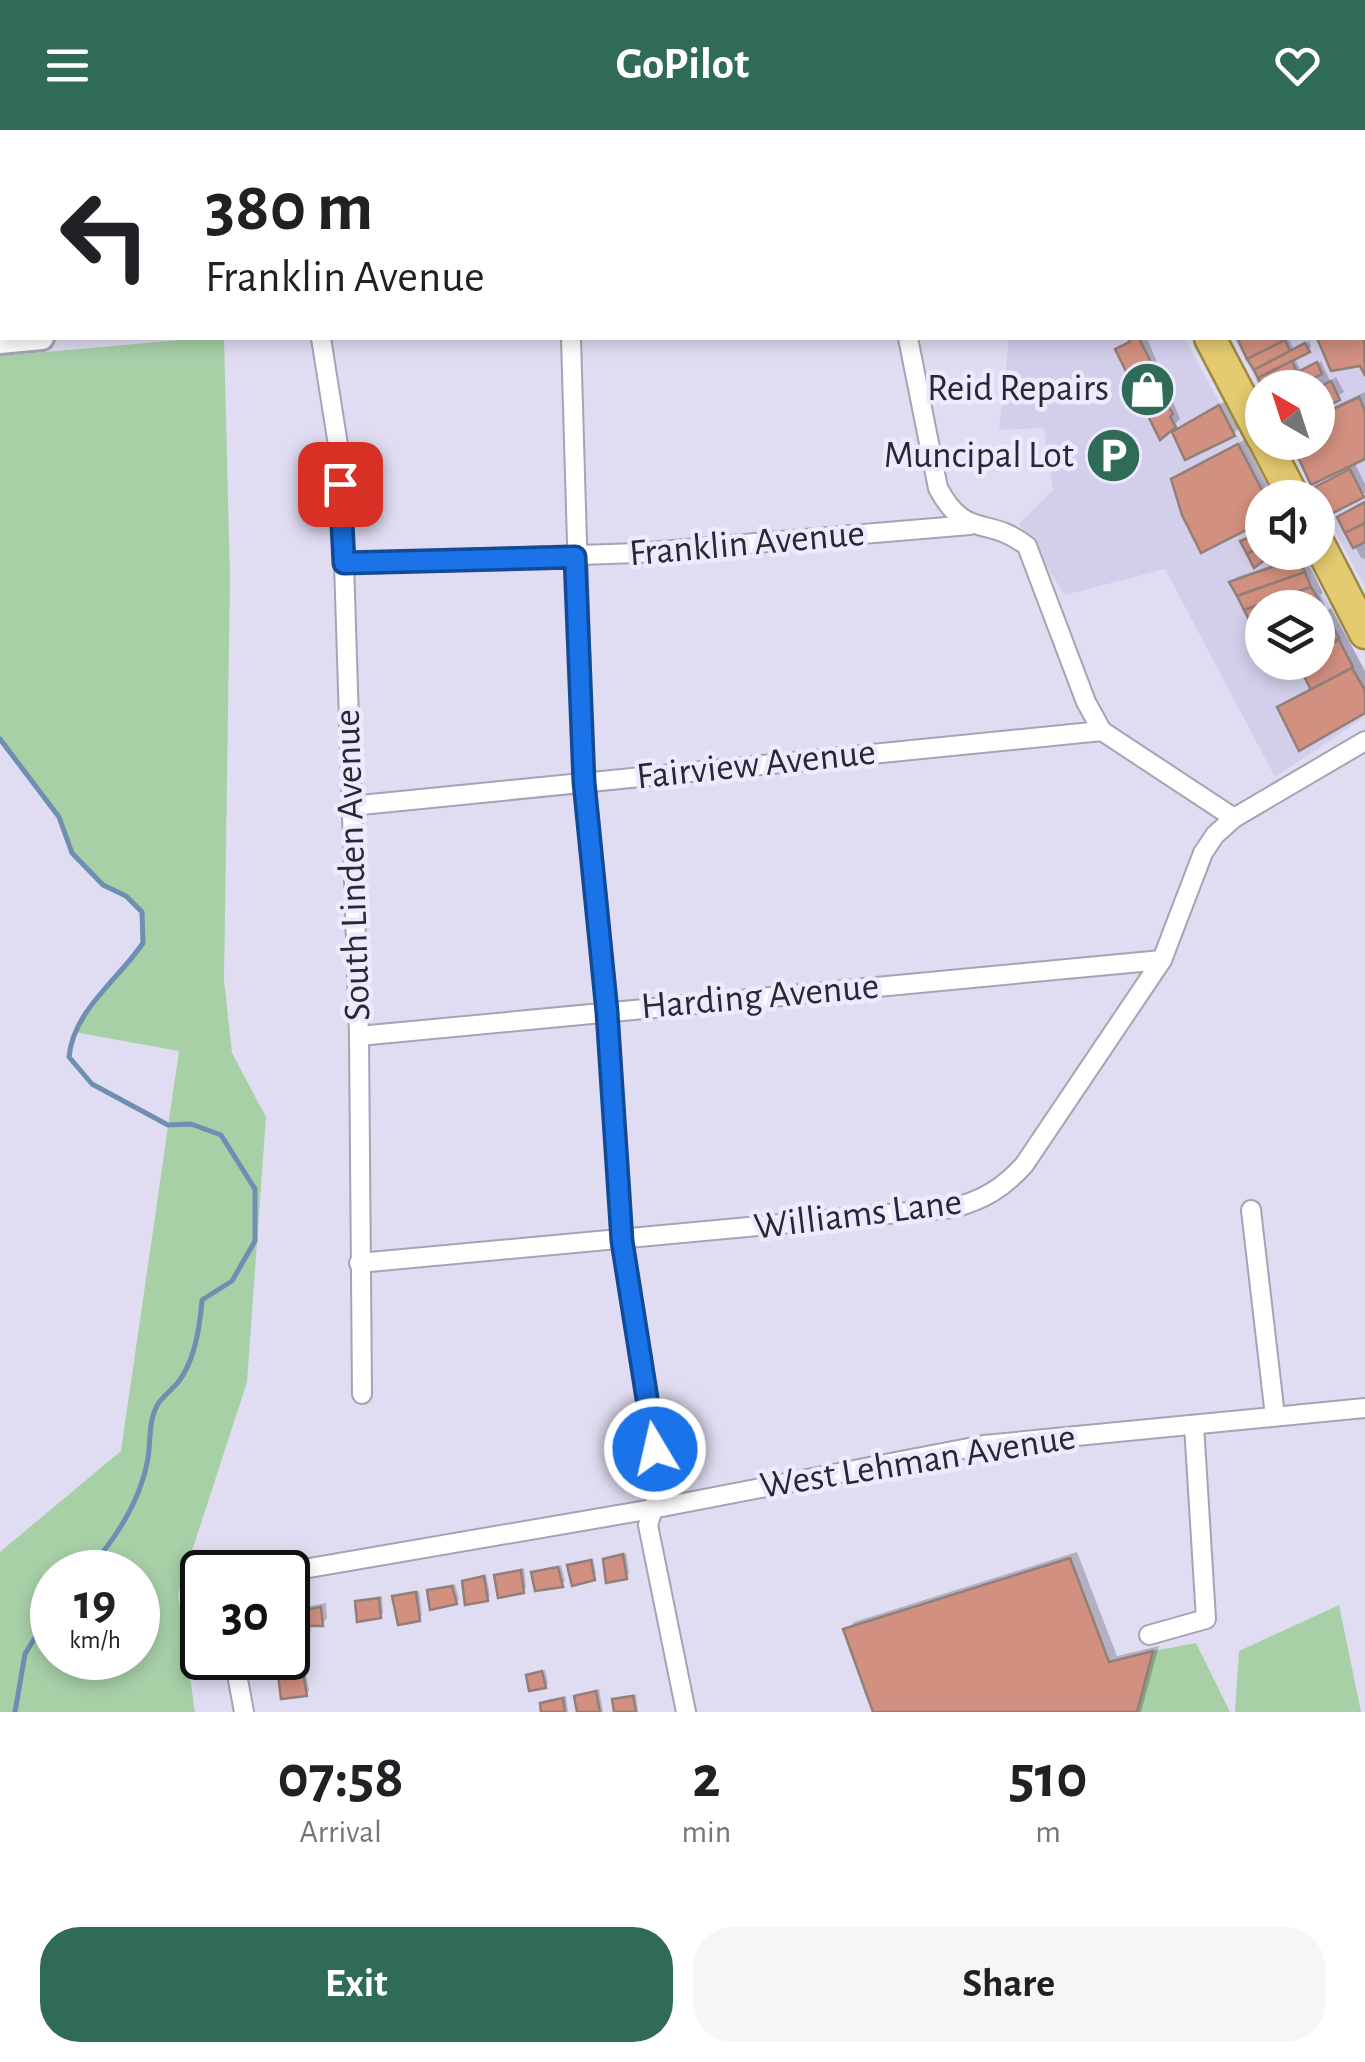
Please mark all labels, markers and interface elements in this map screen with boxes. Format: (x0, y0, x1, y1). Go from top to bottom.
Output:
icon: menu (40, 38, 95, 93)
icon: heart (1270, 38, 1325, 93)
text: GoPilot (616, 42, 749, 87)
icon: left (40, 170, 170, 300)
text: 380 m (205, 173, 373, 243)
text: Franklin Avenue (205, 255, 485, 300)
shop icon: Reid Repairs (1118, 359, 1178, 419)
place label: Reid Repairs (927, 370, 1109, 408)
north arrow (1245, 370, 1335, 460)
map controls (1245, 370, 1335, 680)
parking icon: Muncipal Lot (1083, 426, 1143, 486)
place label: Muncipal Lot (884, 437, 1074, 475)
pin (298, 442, 383, 527)
icon: arrive (313, 457, 368, 512)
button: sound (1245, 480, 1335, 570)
street label: Franklin Avenue (628, 515, 866, 573)
button: layers (1245, 590, 1335, 680)
street label: South Linden Avenue (329, 709, 377, 1021)
street label: Fairview Avenue (635, 734, 877, 796)
street label: Harding Avenue (639, 968, 881, 1026)
street label: Williams Lane (752, 1183, 964, 1247)
position arrow (603, 1397, 707, 1501)
street label: West Lehman Avenue (758, 1418, 1078, 1506)
speed limit sign: 30 (180, 1550, 310, 1680)
text: 19 (74, 1578, 116, 1628)
text: km/h (69, 1628, 121, 1653)
text: 07:58 (277, 1748, 404, 1808)
text: 2 (692, 1748, 720, 1808)
text: 510 (1009, 1748, 1088, 1808)
text: Arrival (300, 1816, 382, 1848)
text: min (681, 1816, 731, 1848)
text: m (1035, 1816, 1061, 1848)
button: Exit (40, 1927, 673, 2042)
button: Share (693, 1927, 1325, 2042)

